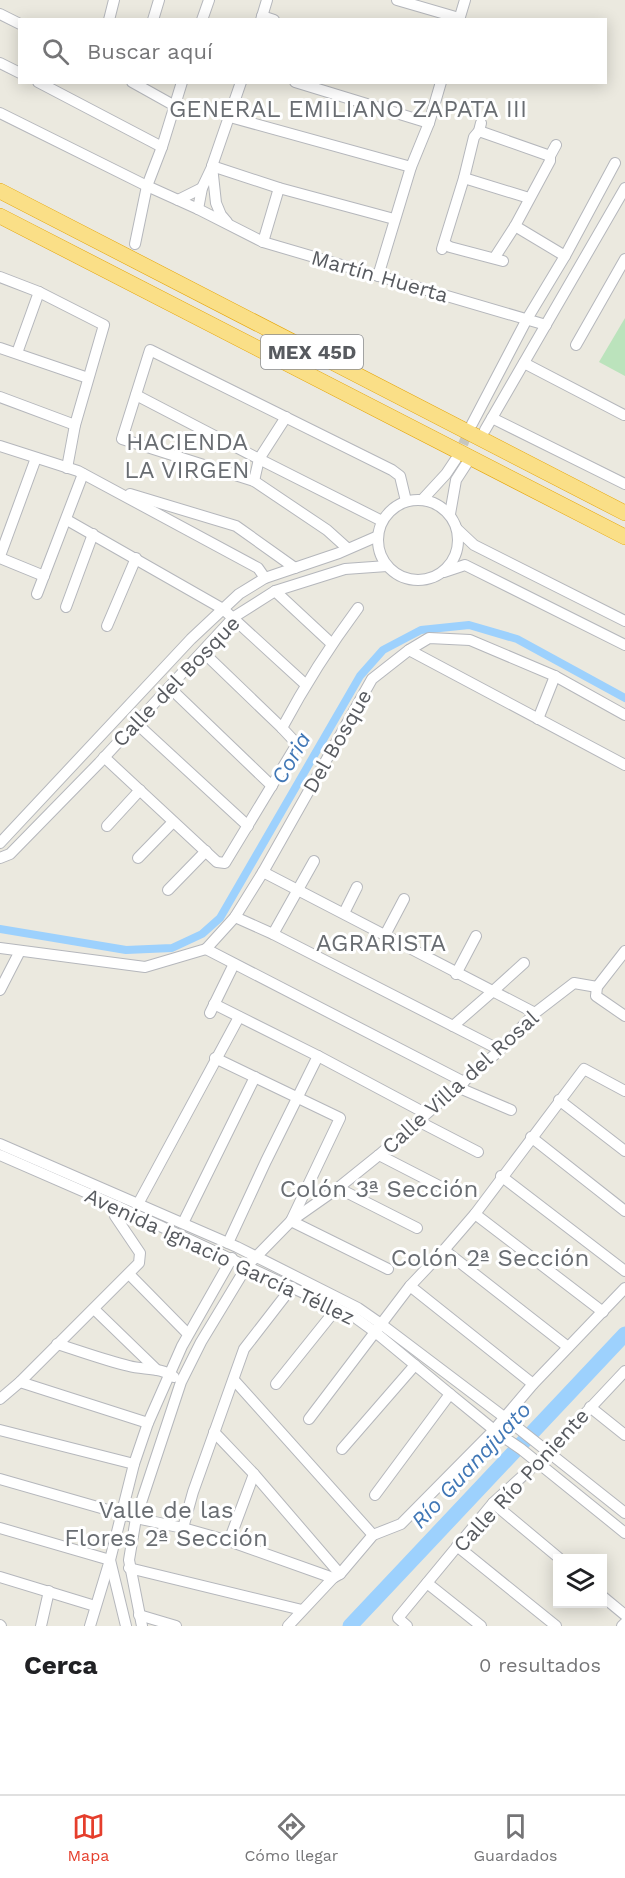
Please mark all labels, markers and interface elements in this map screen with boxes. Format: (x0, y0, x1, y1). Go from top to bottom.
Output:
search box (18, 18, 607, 84)
icon: search (39, 35, 72, 68)
text: Buscar aquí (87, 39, 213, 64)
district label: GENERAL EMILIANO ZAPATA III (169, 95, 527, 123)
street label: Martín Huerta (309, 245, 451, 307)
road number: MEX 45D (261, 335, 363, 369)
district label: HACIENDA LA VIRGEN (124, 428, 250, 484)
street label: Calle del Bosque (107, 610, 245, 752)
street label: Del Bosque (297, 685, 377, 797)
water label: Coria (266, 728, 316, 788)
district label: AGRARISTA (316, 929, 446, 957)
street label: Calle Villa del Rosal (377, 1005, 544, 1159)
district label: Colón 3ª Sección (280, 1175, 478, 1203)
street label: Avenida Ignacio García Téllez (81, 1182, 359, 1330)
district label: Colón 2ª Sección (391, 1244, 589, 1272)
water label: Río Guanajuato (406, 1397, 536, 1533)
street label: Calle Río Poniente (448, 1403, 594, 1557)
district label: Valle de las Flores 2ª Sección (64, 1496, 268, 1552)
map controls (553, 1554, 607, 1608)
button: layers (553, 1554, 607, 1608)
text: Cerca (24, 1650, 98, 1680)
text: 0 resultados (479, 1653, 601, 1677)
tab: Mapa (68, 1810, 109, 1865)
tab: Cómo llegar (244, 1810, 338, 1865)
tab: Guardados (474, 1810, 557, 1865)

